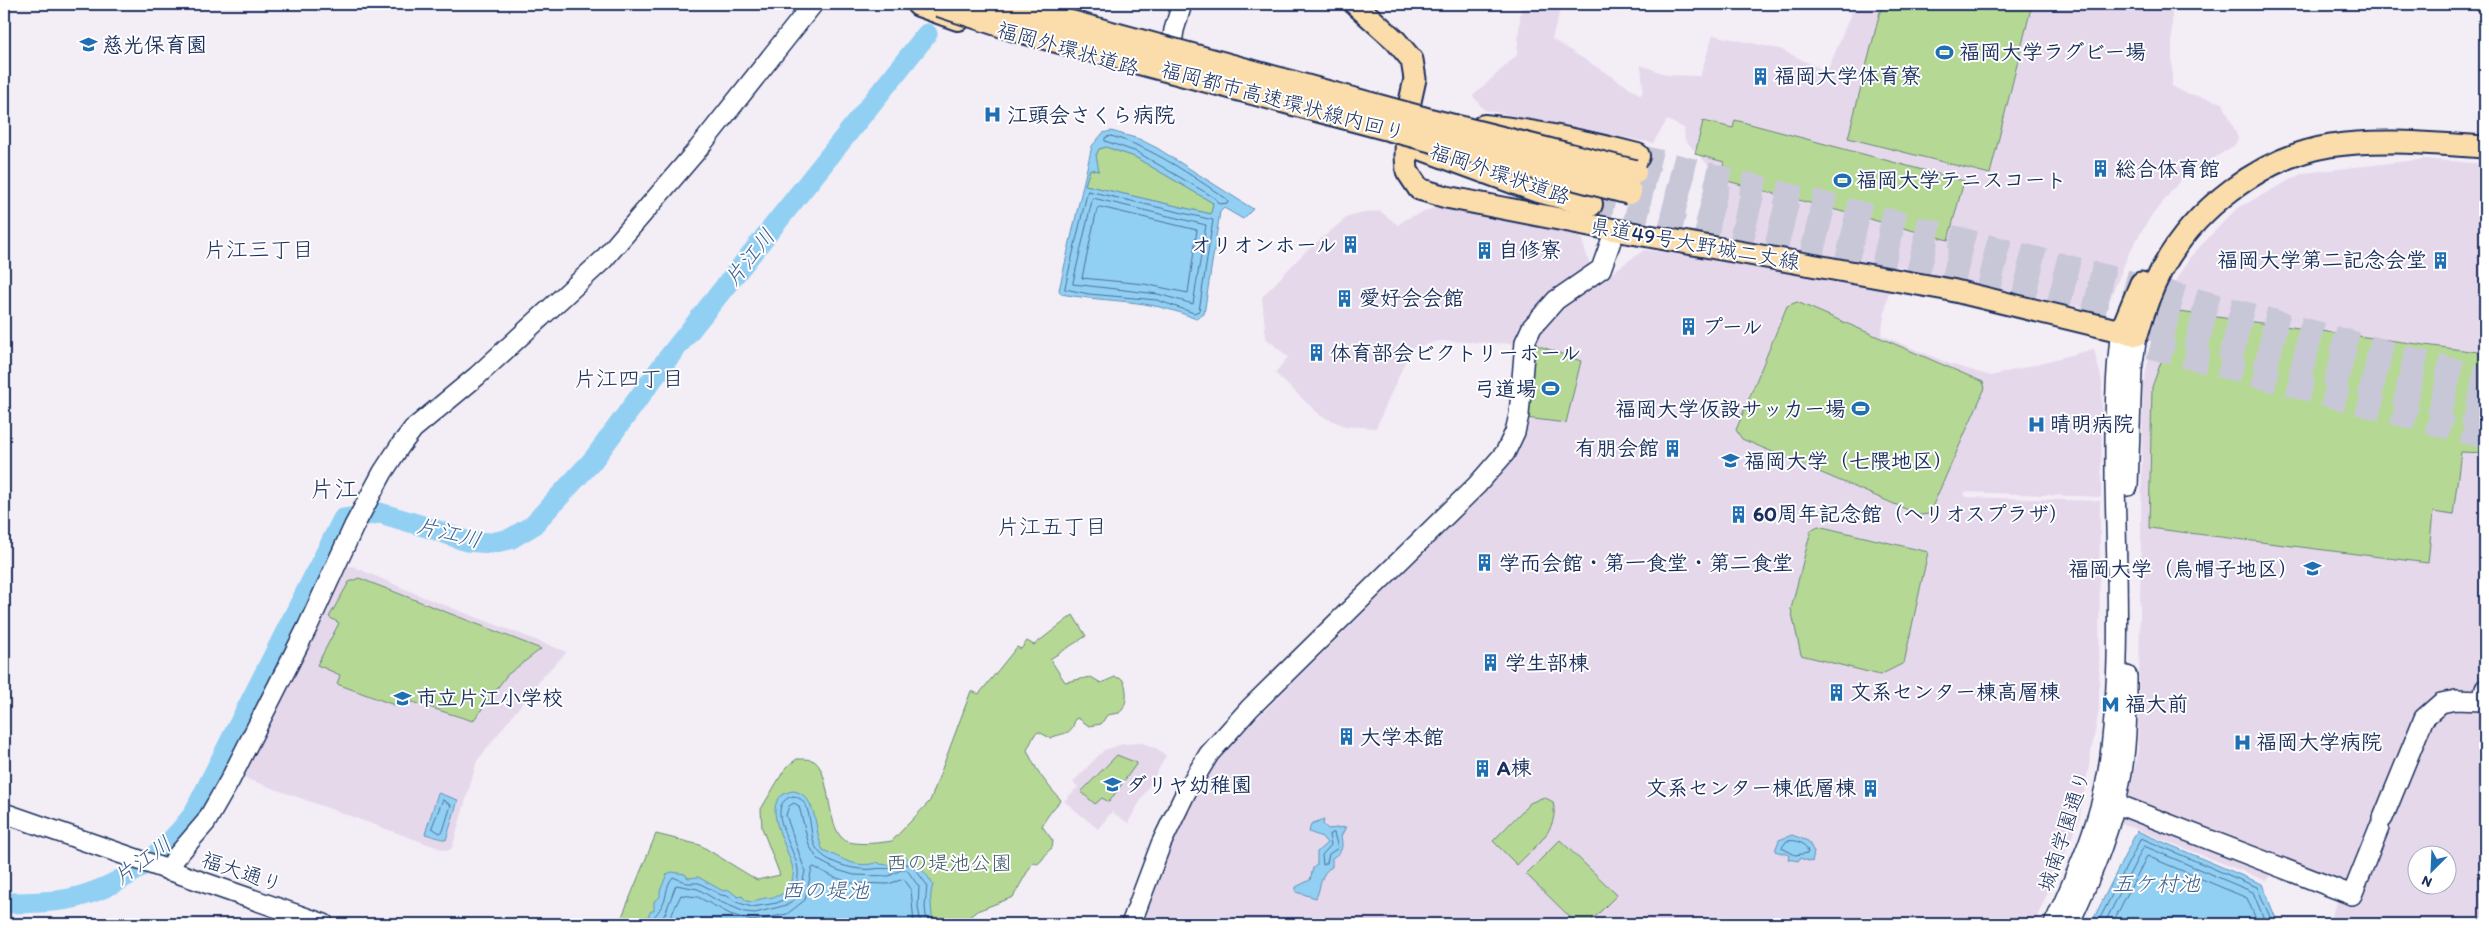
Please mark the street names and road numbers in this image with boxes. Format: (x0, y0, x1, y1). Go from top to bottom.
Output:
street label: 福岡外環状道路 (994, 16, 1142, 81)
street label: 福岡都市高速環状線内回り (1158, 56, 1408, 145)
street label: 福岡外環状道路 (1427, 138, 1574, 209)
street label: 県道49号大野城二丈線 (1588, 213, 1802, 274)
street label: 城南学園通り (2032, 767, 2095, 895)
street label: 福大通り (198, 846, 286, 897)

